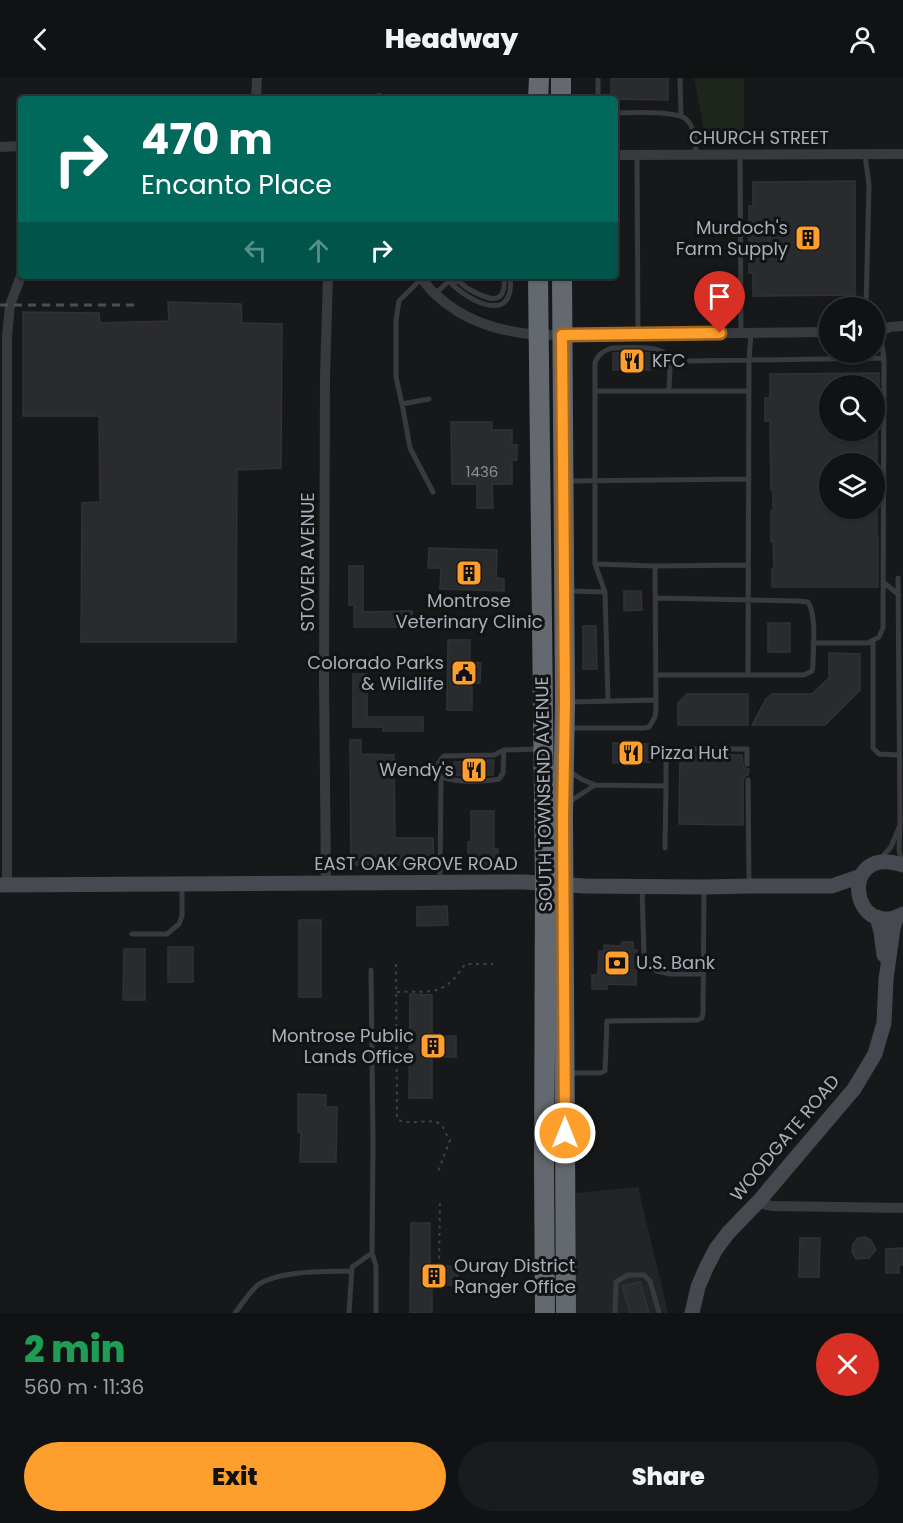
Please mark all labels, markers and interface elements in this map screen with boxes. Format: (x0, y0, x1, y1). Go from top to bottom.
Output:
text: Headway (385, 20, 518, 57)
icon: back (24, 23, 57, 56)
icon: person (846, 23, 879, 56)
text: 470 m (141, 110, 273, 169)
icon: right (42, 120, 120, 198)
street label: CHURCH STREET (689, 125, 829, 150)
text: Encanto Place (141, 166, 332, 203)
place label: Murdoch's Farm Supply (676, 215, 788, 261)
building icon: Murdoch's Farm Supply (793, 223, 823, 253)
icon: left (239, 234, 272, 267)
icon: ahead (302, 234, 335, 267)
icon: right (365, 234, 398, 267)
pin (694, 271, 745, 333)
icon: arrive (703, 280, 736, 313)
map controls (819, 297, 885, 519)
button: sound (819, 297, 885, 363)
restaurant icon: KFC (617, 346, 647, 376)
place label: KFC (652, 348, 686, 373)
button: search (819, 375, 885, 441)
button: layers (819, 453, 885, 519)
house number: 1436 (466, 461, 498, 482)
street label: STOVER AVENUE (295, 492, 320, 632)
building icon: Montrose Veterinary Clinic (454, 558, 484, 588)
place label: Montrose Veterinary Clinic (395, 588, 543, 634)
place label: Colorado Parks & Wildlife (307, 650, 444, 696)
public building icon: Colorado Parks & Wildlife (449, 658, 479, 688)
street label: SOUTH TOWNSEND AVENUE (529, 676, 558, 912)
restaurant icon: Pizza Hut (616, 738, 646, 768)
place label: Pizza Hut (650, 740, 729, 765)
restaurant icon: Wendy's (459, 755, 489, 785)
place label: Wendy's (379, 757, 454, 782)
street label: EAST OAK GROVE ROAD (314, 851, 518, 876)
bank icon: U.S. Bank (602, 948, 632, 978)
place label: U.S. Bank (636, 950, 716, 975)
place label: Montrose Public Lands Office (271, 1023, 414, 1069)
building icon: Montrose Public Lands Office (418, 1031, 448, 1061)
street label: WOODGATE ROAD (724, 1069, 845, 1206)
position arrow (533, 1101, 597, 1165)
place label: Ouray District Ranger Office (454, 1253, 576, 1299)
building icon: Ouray District Ranger Office (419, 1261, 449, 1291)
text: 2 min (24, 1324, 126, 1375)
button: close (816, 1333, 879, 1396)
text: 560 m · 11:36 (24, 1373, 144, 1401)
button: Exit (24, 1442, 446, 1511)
button: Share (458, 1442, 879, 1511)

